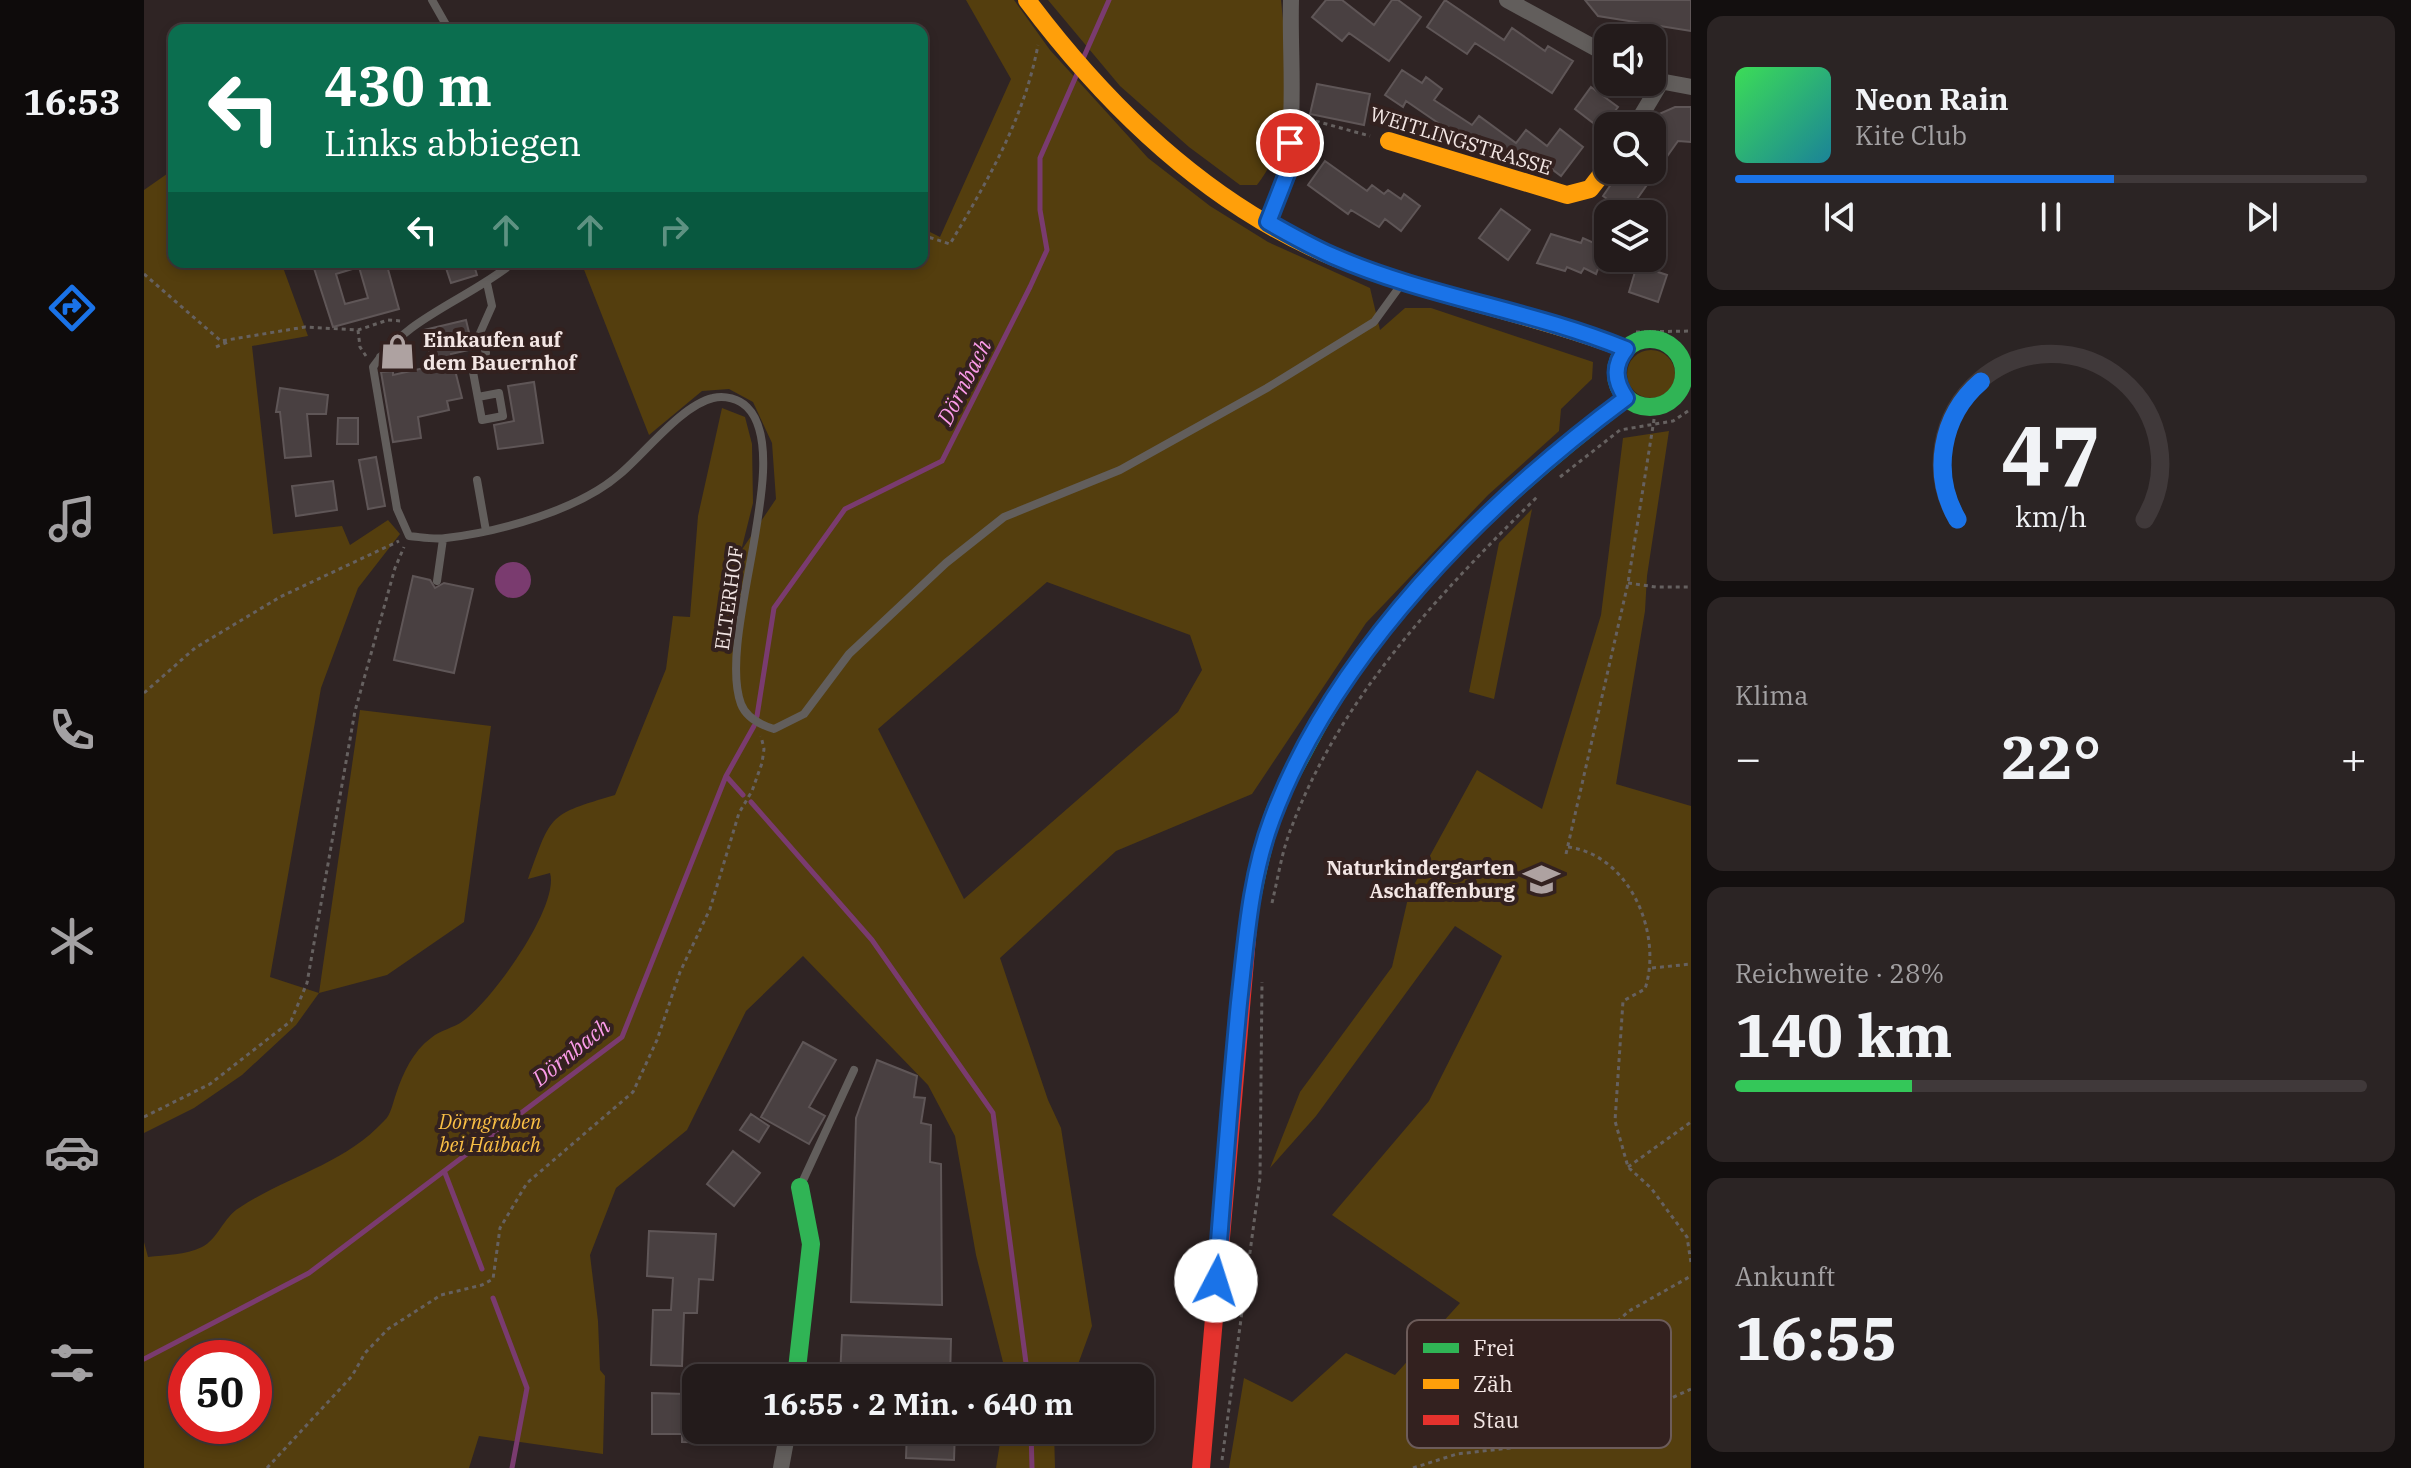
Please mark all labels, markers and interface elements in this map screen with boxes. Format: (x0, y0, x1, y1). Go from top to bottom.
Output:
map controls (1594, 24, 1666, 272)
button: sound (1594, 24, 1666, 96)
text: 430 m (324, 49, 492, 121)
icon: left (192, 56, 296, 160)
text: 16:53 (23, 78, 121, 125)
text: Neon Rain (1855, 79, 2009, 118)
street label: WEITLINGSTRASSE (1367, 100, 1555, 181)
pin (1256, 109, 1324, 177)
button: search (1594, 112, 1666, 184)
text: Kite Club (1855, 118, 1967, 152)
text: Links abbiegen (324, 119, 581, 166)
icon: arrive (1268, 121, 1312, 165)
icon: previous (1818, 195, 1862, 239)
icon: pause (2029, 195, 2073, 239)
icon: next (2240, 195, 2284, 239)
button: layers (1594, 200, 1666, 272)
icon: left (400, 208, 444, 252)
icon: ahead (484, 208, 528, 252)
icon: ahead (568, 208, 612, 252)
icon: right (652, 208, 696, 252)
icon: directions (44, 280, 100, 336)
place label: Einkaufen auf dem Bauernhof (423, 326, 579, 376)
shop icon: Einkaufen auf dem Bauernhof (378, 333, 416, 371)
water label: Dörnbach (929, 334, 997, 430)
text: 47 (2001, 400, 2101, 508)
icon: music (44, 491, 100, 547)
text: km/h (2015, 498, 2087, 535)
street label: ELTERHOF (708, 544, 749, 652)
text: Klima (1735, 678, 1808, 712)
icon: phone (44, 702, 100, 758)
text: 22° (2001, 717, 2101, 796)
text: − (1735, 729, 1761, 786)
text: + (2341, 729, 2367, 786)
place label: Naturkindergarten Aschaffenburg (1327, 854, 1515, 904)
school or university icon: Naturkindergarten Aschaffenburg (1522, 861, 1560, 899)
icon: climate (44, 913, 100, 969)
text: Reichweite · 28% (1735, 956, 1944, 990)
text: 140 km (1735, 995, 1953, 1074)
water label: Dörnbach (525, 1011, 616, 1093)
park label: Dörngraben bei Haibach (438, 1108, 542, 1158)
icon: car (44, 1124, 100, 1180)
position arrow (1174, 1239, 1258, 1323)
text: Ankunft (1735, 1259, 1835, 1293)
text: 16:55 (1735, 1298, 1897, 1377)
legend (1407, 1320, 1671, 1448)
text: Frei (1473, 1333, 1515, 1362)
icon: filters (44, 1335, 100, 1391)
speed limit sign: 50 (168, 1340, 272, 1444)
text: Zäh (1473, 1369, 1513, 1398)
text: 16:55 · 2 Min. · 640 m (763, 1384, 1073, 1423)
text: Stau (1473, 1405, 1519, 1434)

